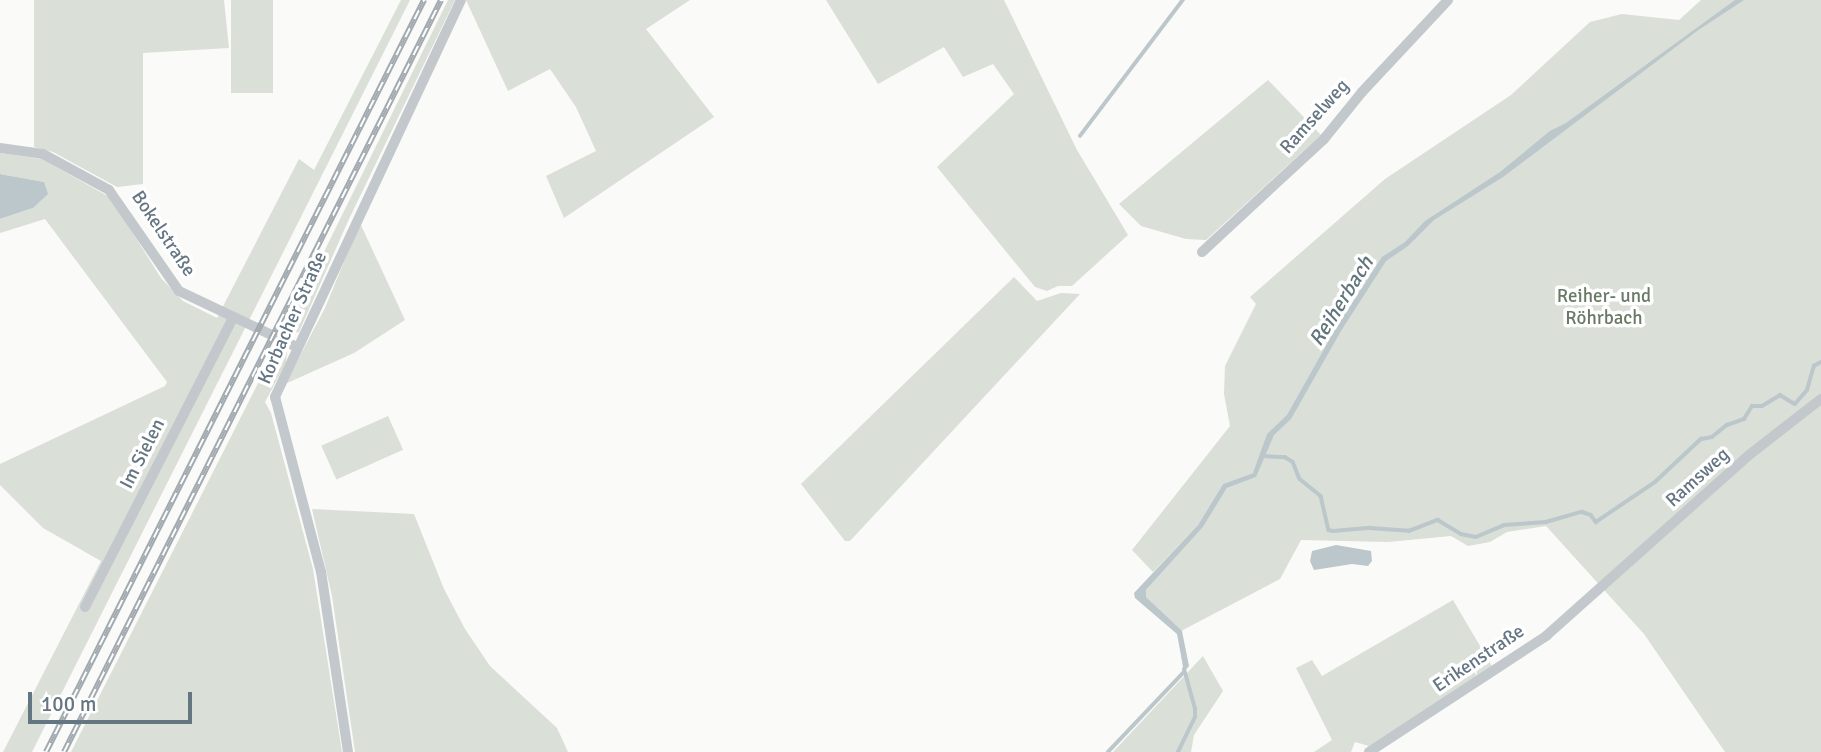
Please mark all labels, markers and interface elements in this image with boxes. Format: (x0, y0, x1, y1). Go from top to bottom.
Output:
street label: Ramselweg (1276, 75, 1354, 159)
street label: Bokelstraße (126, 187, 200, 281)
street label: Korbacher Straße (254, 248, 332, 388)
water label: Reiherbach (1304, 251, 1378, 351)
park label: Reiher- und Röhrbach (1557, 286, 1651, 330)
street label: Im Sielen (116, 415, 170, 493)
street label: Ramsweg (1662, 444, 1734, 512)
street label: Erikenstraße (1429, 620, 1529, 698)
scale bar (32, 678, 196, 722)
text: 100 m (41, 691, 96, 717)

